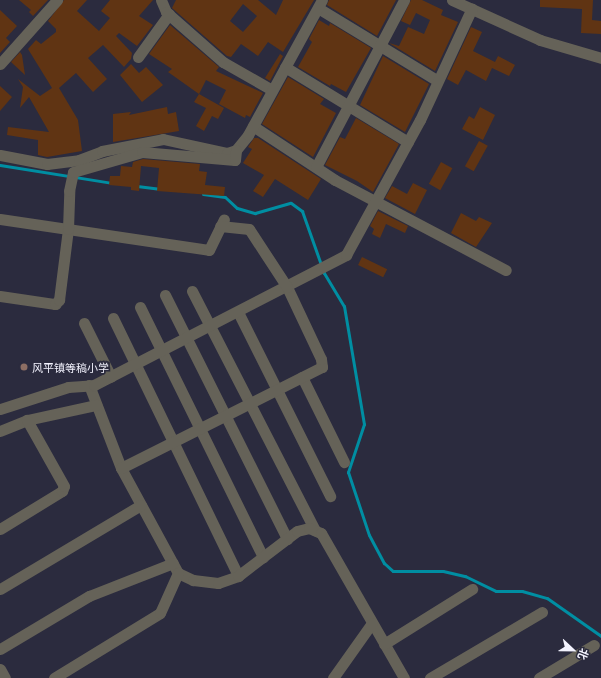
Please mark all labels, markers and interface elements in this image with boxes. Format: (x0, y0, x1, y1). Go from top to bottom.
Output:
place label: 风平镇等稿小学 (32, 360, 109, 374)
marker: 风平镇等稿小学 (19, 362, 29, 372)
north arrow (553, 630, 593, 670)
text: 北 (575, 646, 594, 663)

